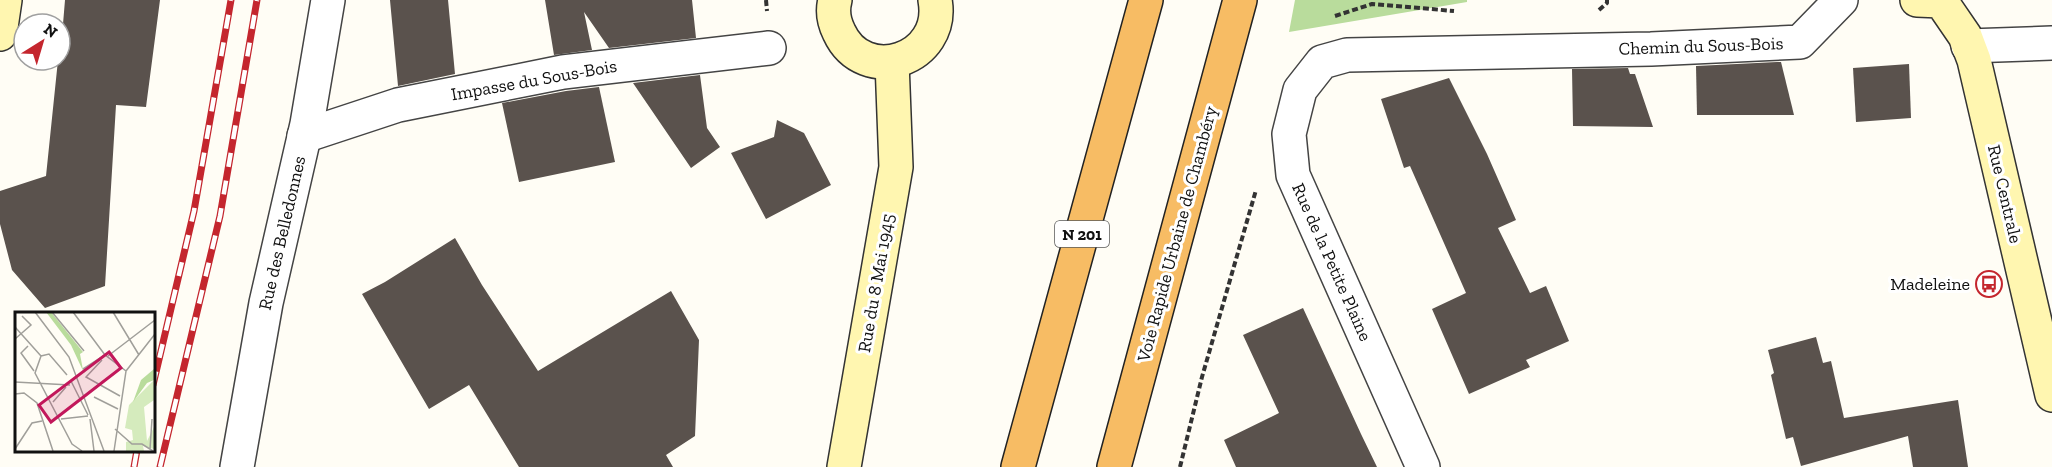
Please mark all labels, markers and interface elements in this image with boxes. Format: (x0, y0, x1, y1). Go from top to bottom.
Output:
north arrow (12, 12, 72, 72)
text: N (40, 19, 61, 42)
street label: Chemin du Sous-Bois (1618, 32, 1784, 60)
street label: Impasse du Sous-Bois (449, 55, 619, 105)
street label: Voie Rapide Urbaine de Chambéry (1132, 103, 1222, 365)
street label: Rue Centrale (1983, 143, 2027, 245)
street label: Rue des Belledonnes (254, 154, 310, 312)
street label: Rue de la Petite Plaine (1287, 180, 1377, 344)
street label: Rue du 8 Mai 1945 (853, 212, 899, 354)
road number: N 201 (1055, 221, 1109, 247)
bus stop icon: Madeleine (1974, 269, 2004, 299)
place label: Madeleine (1890, 273, 1970, 295)
inset map (15, 312, 154, 452)

